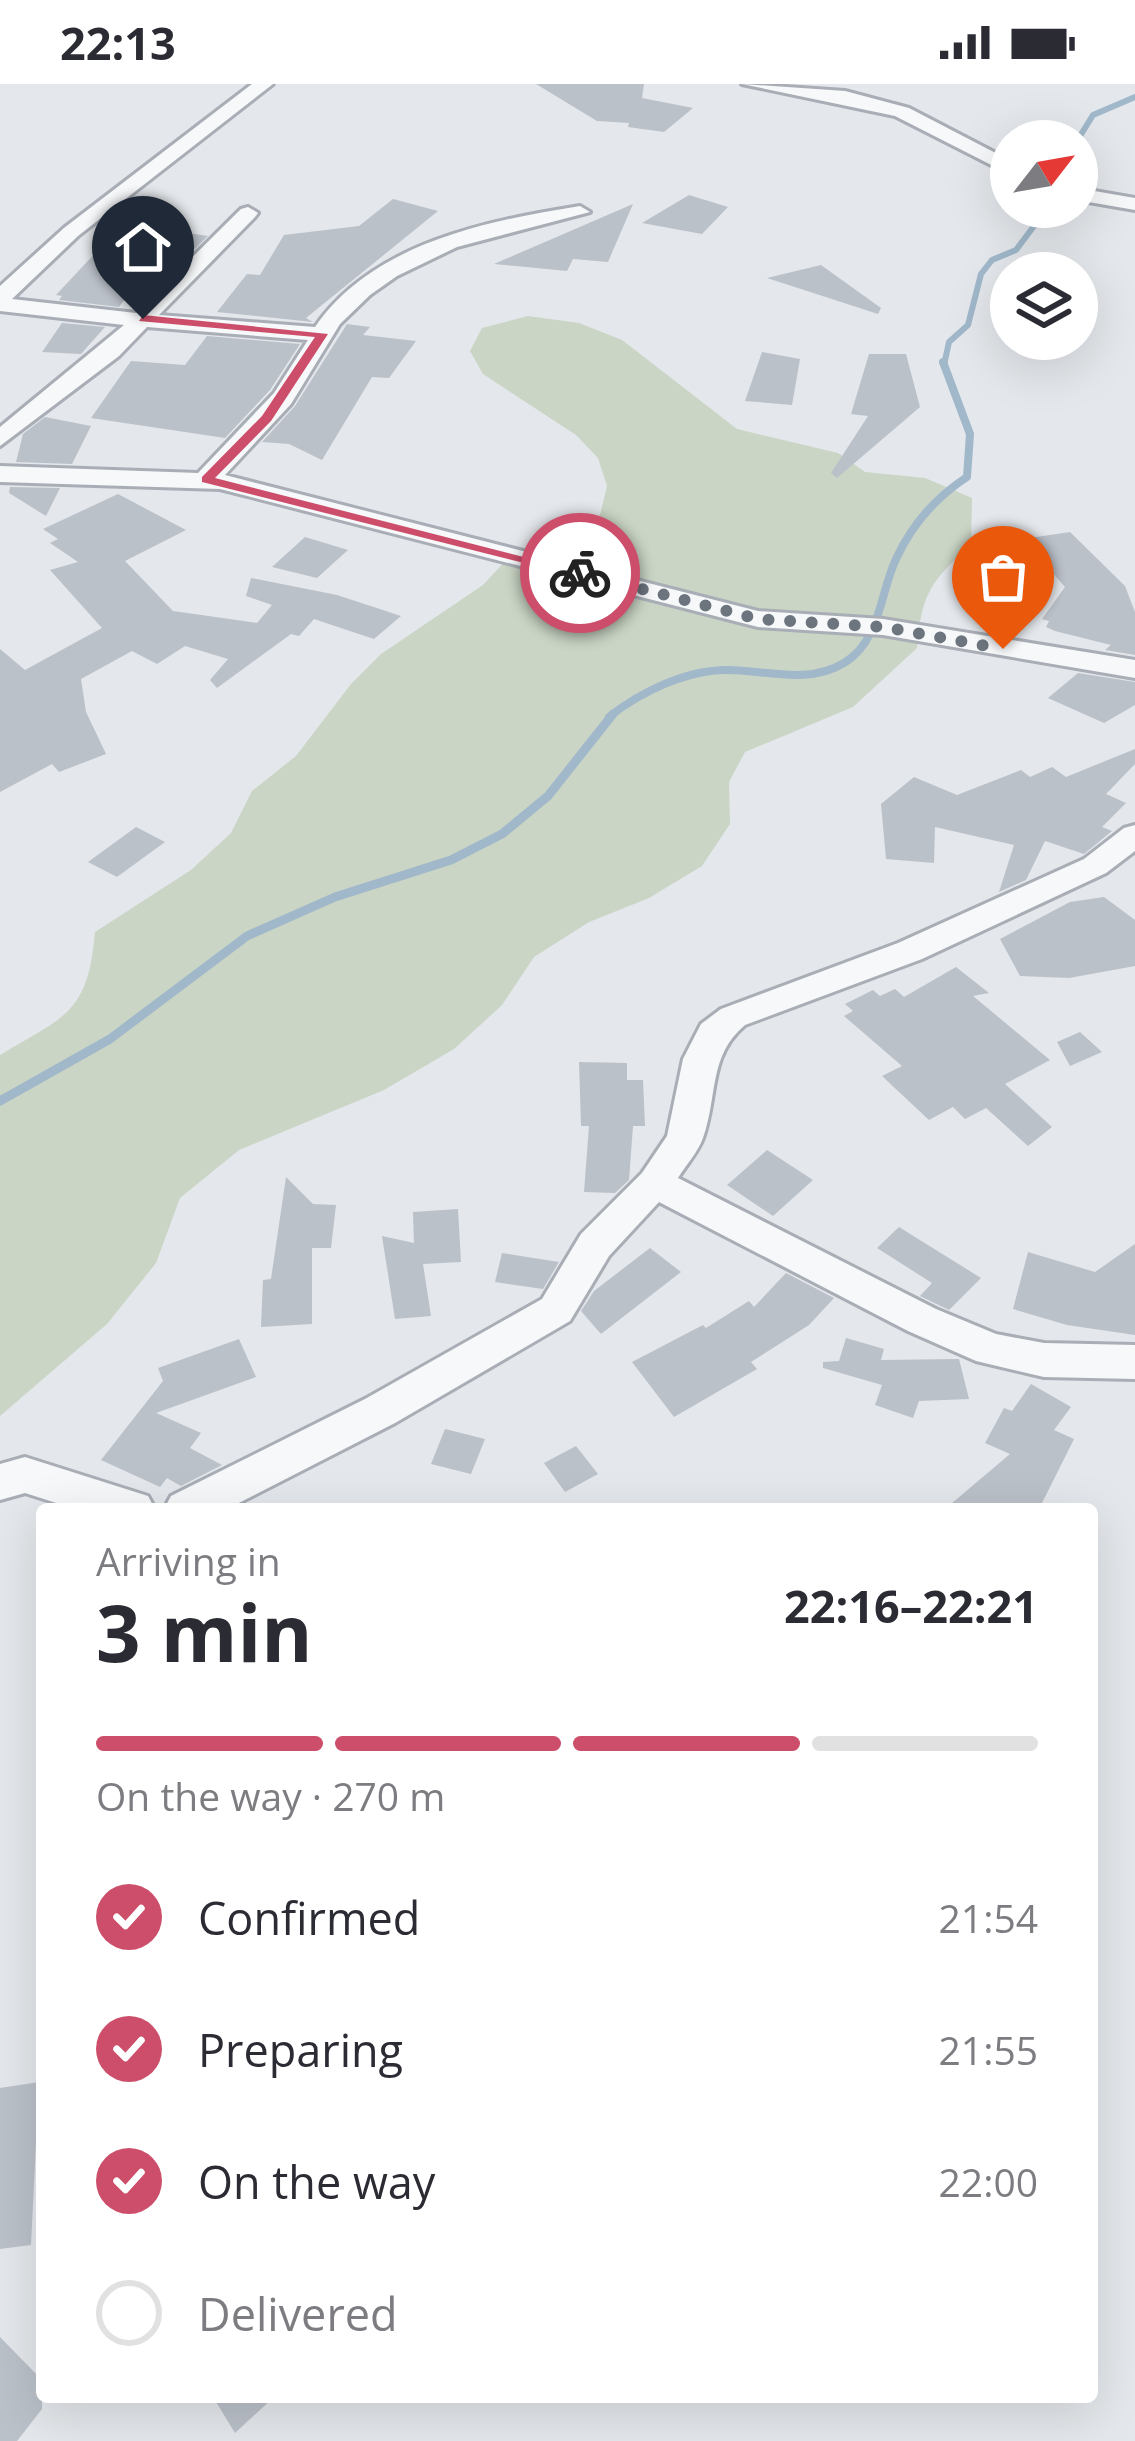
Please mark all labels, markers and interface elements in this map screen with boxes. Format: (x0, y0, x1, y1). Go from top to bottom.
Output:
text: 22:13 (60, 12, 176, 73)
north arrow (990, 120, 1098, 228)
map controls (990, 120, 1098, 360)
pin (92, 196, 194, 319)
icon: home (110, 214, 176, 280)
button: layers (990, 252, 1098, 360)
courier (520, 513, 640, 633)
pin (952, 526, 1054, 649)
icon: bike (547, 540, 613, 606)
icon: bag (970, 544, 1036, 610)
text: Arriving in (96, 1534, 281, 1587)
text: 22:16–22:21 (784, 1575, 1038, 1636)
text: 3 min (96, 1579, 313, 1685)
text: On the way · 270 m (96, 1769, 445, 1822)
icon: check (96, 1884, 162, 1950)
text: Confirmed (198, 1887, 420, 1948)
text: 21:54 (939, 1891, 1038, 1944)
icon: check (96, 2016, 162, 2082)
text: Preparing (198, 2019, 403, 2080)
text: 21:55 (939, 2023, 1038, 2076)
icon: check (96, 2148, 162, 2214)
text: On the way (198, 2151, 435, 2212)
text: 22:00 (939, 2155, 1038, 2208)
text: Delivered (198, 2283, 398, 2344)

